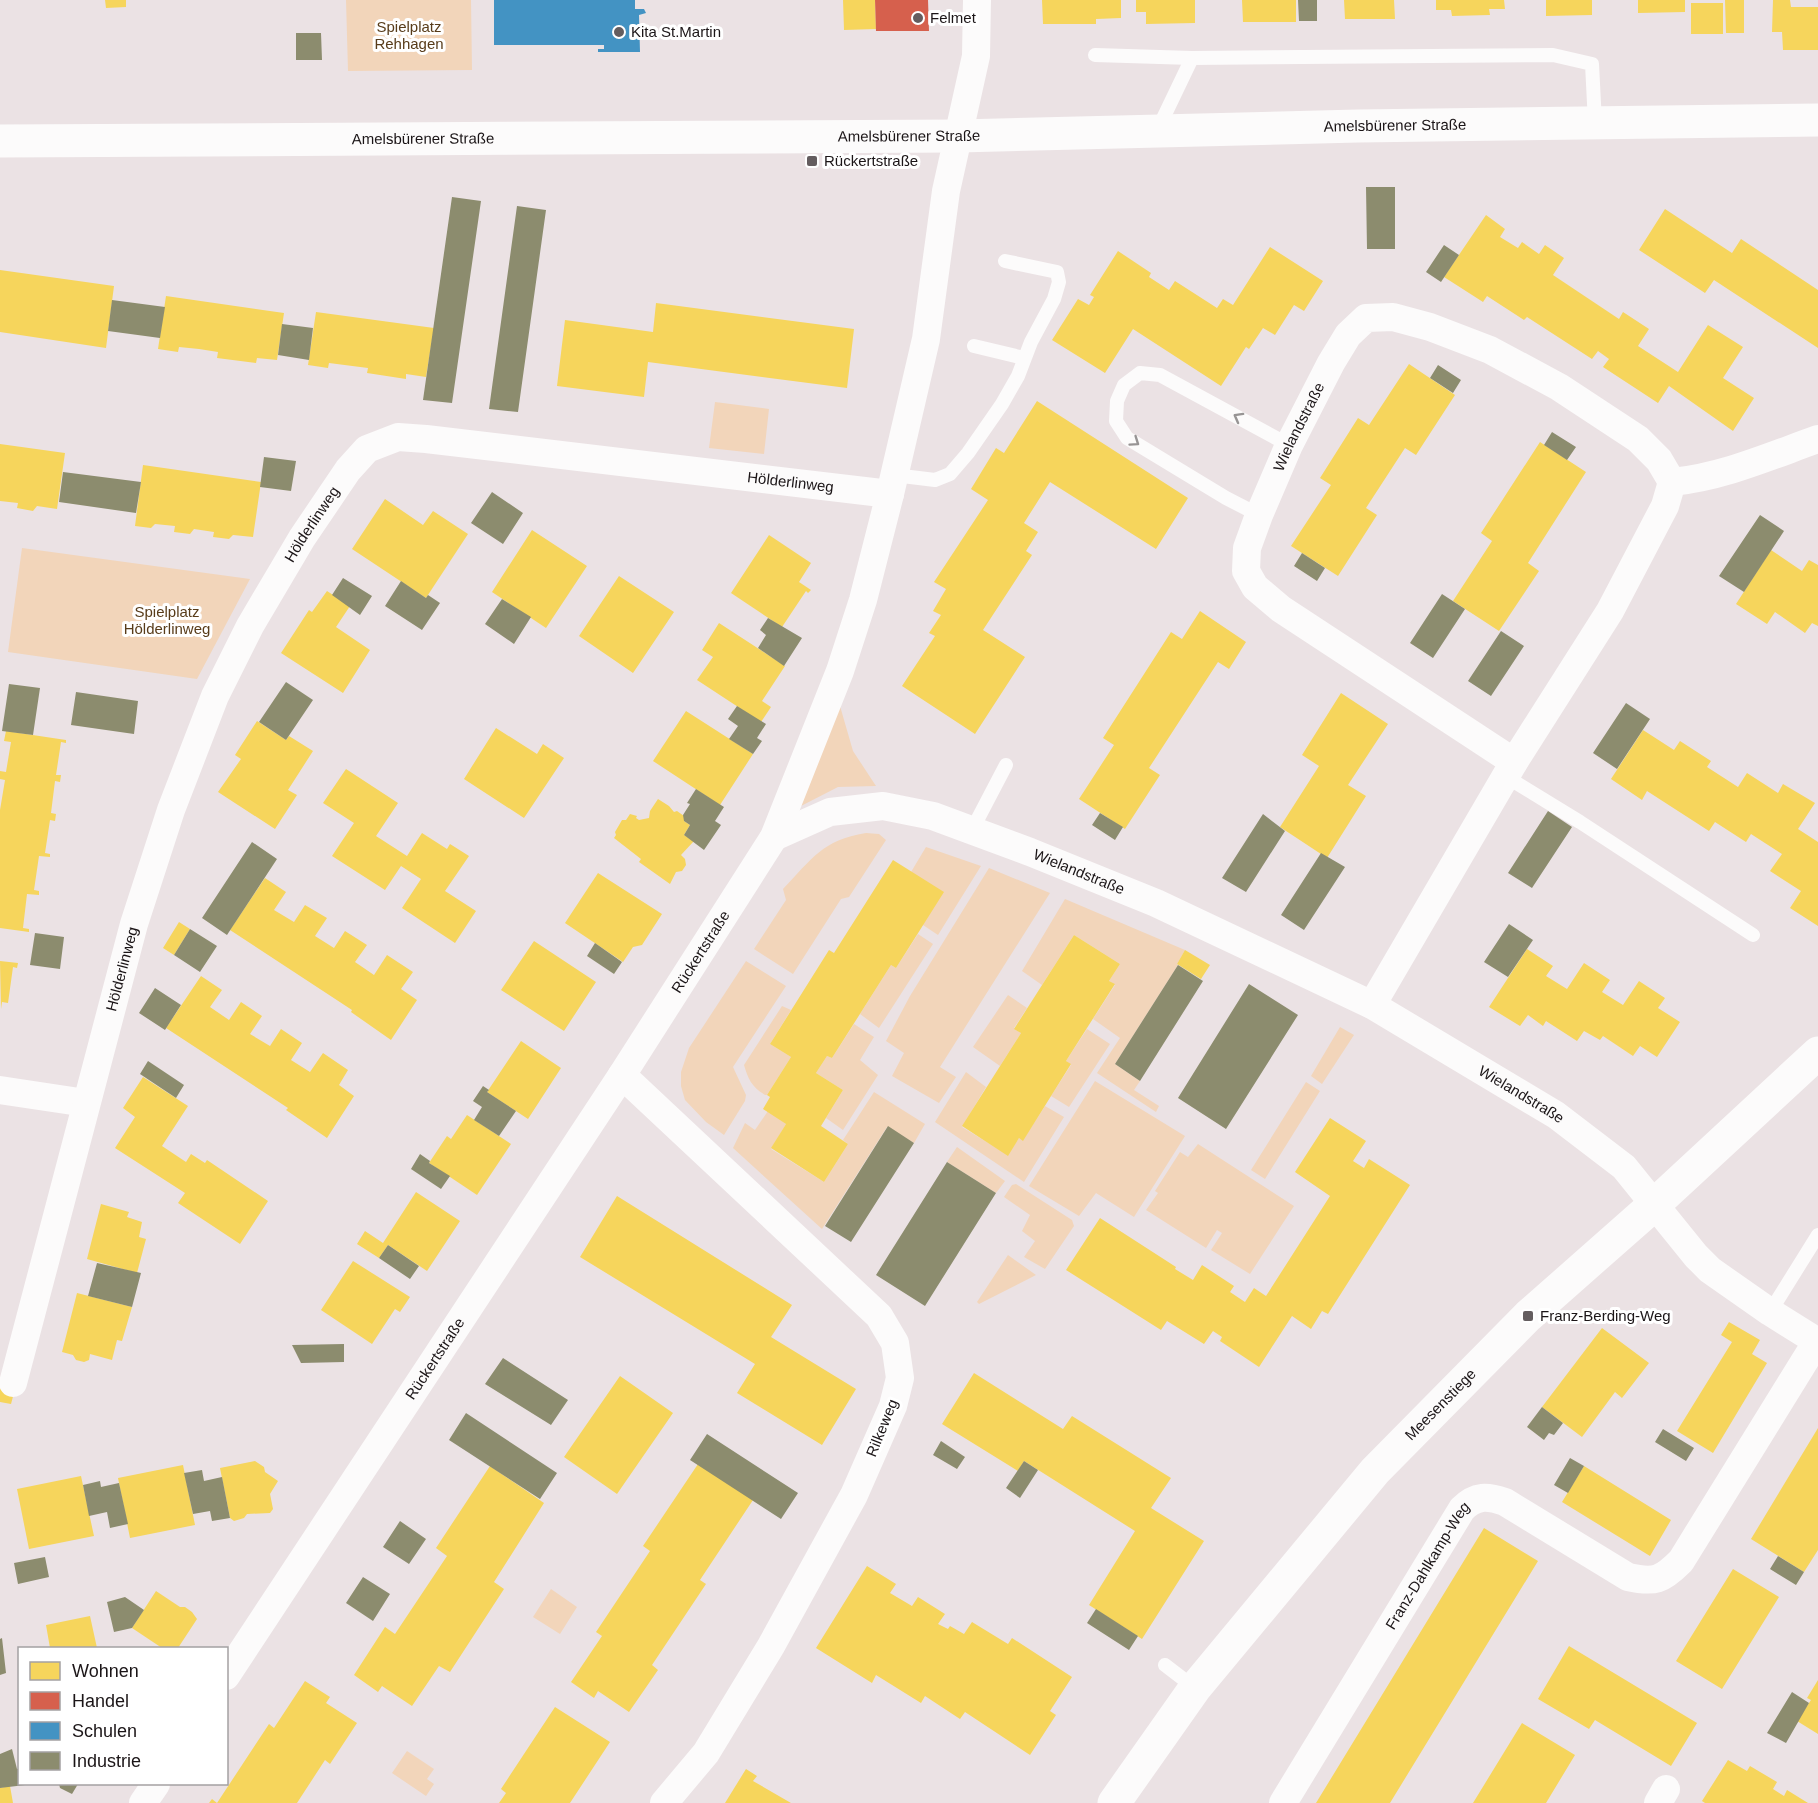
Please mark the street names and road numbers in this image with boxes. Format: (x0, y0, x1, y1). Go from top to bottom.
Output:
street label: Amelsbürener Straße (1323, 116, 1466, 135)
street label: Amelsbürener Straße (838, 126, 981, 145)
street label: Amelsbürener Straße (352, 129, 494, 147)
street label: Wielandstraße (1270, 380, 1328, 474)
street label: Hölderlinweg (746, 468, 835, 495)
street label: Hölderlinweg (281, 483, 342, 565)
street label: Wielandstraße (1031, 845, 1127, 897)
street label: Rückertstraße (668, 907, 733, 996)
street label: Hölderlinweg (102, 925, 141, 1013)
street label: Wielandstraße (1476, 1062, 1568, 1126)
street label: Rückertstraße (402, 1314, 468, 1402)
street label: Meesenstiege (1401, 1365, 1479, 1443)
street label: Rilkeweg (862, 1396, 901, 1459)
street label: Franz-Dahlkamp-Weg (1382, 1497, 1473, 1632)

